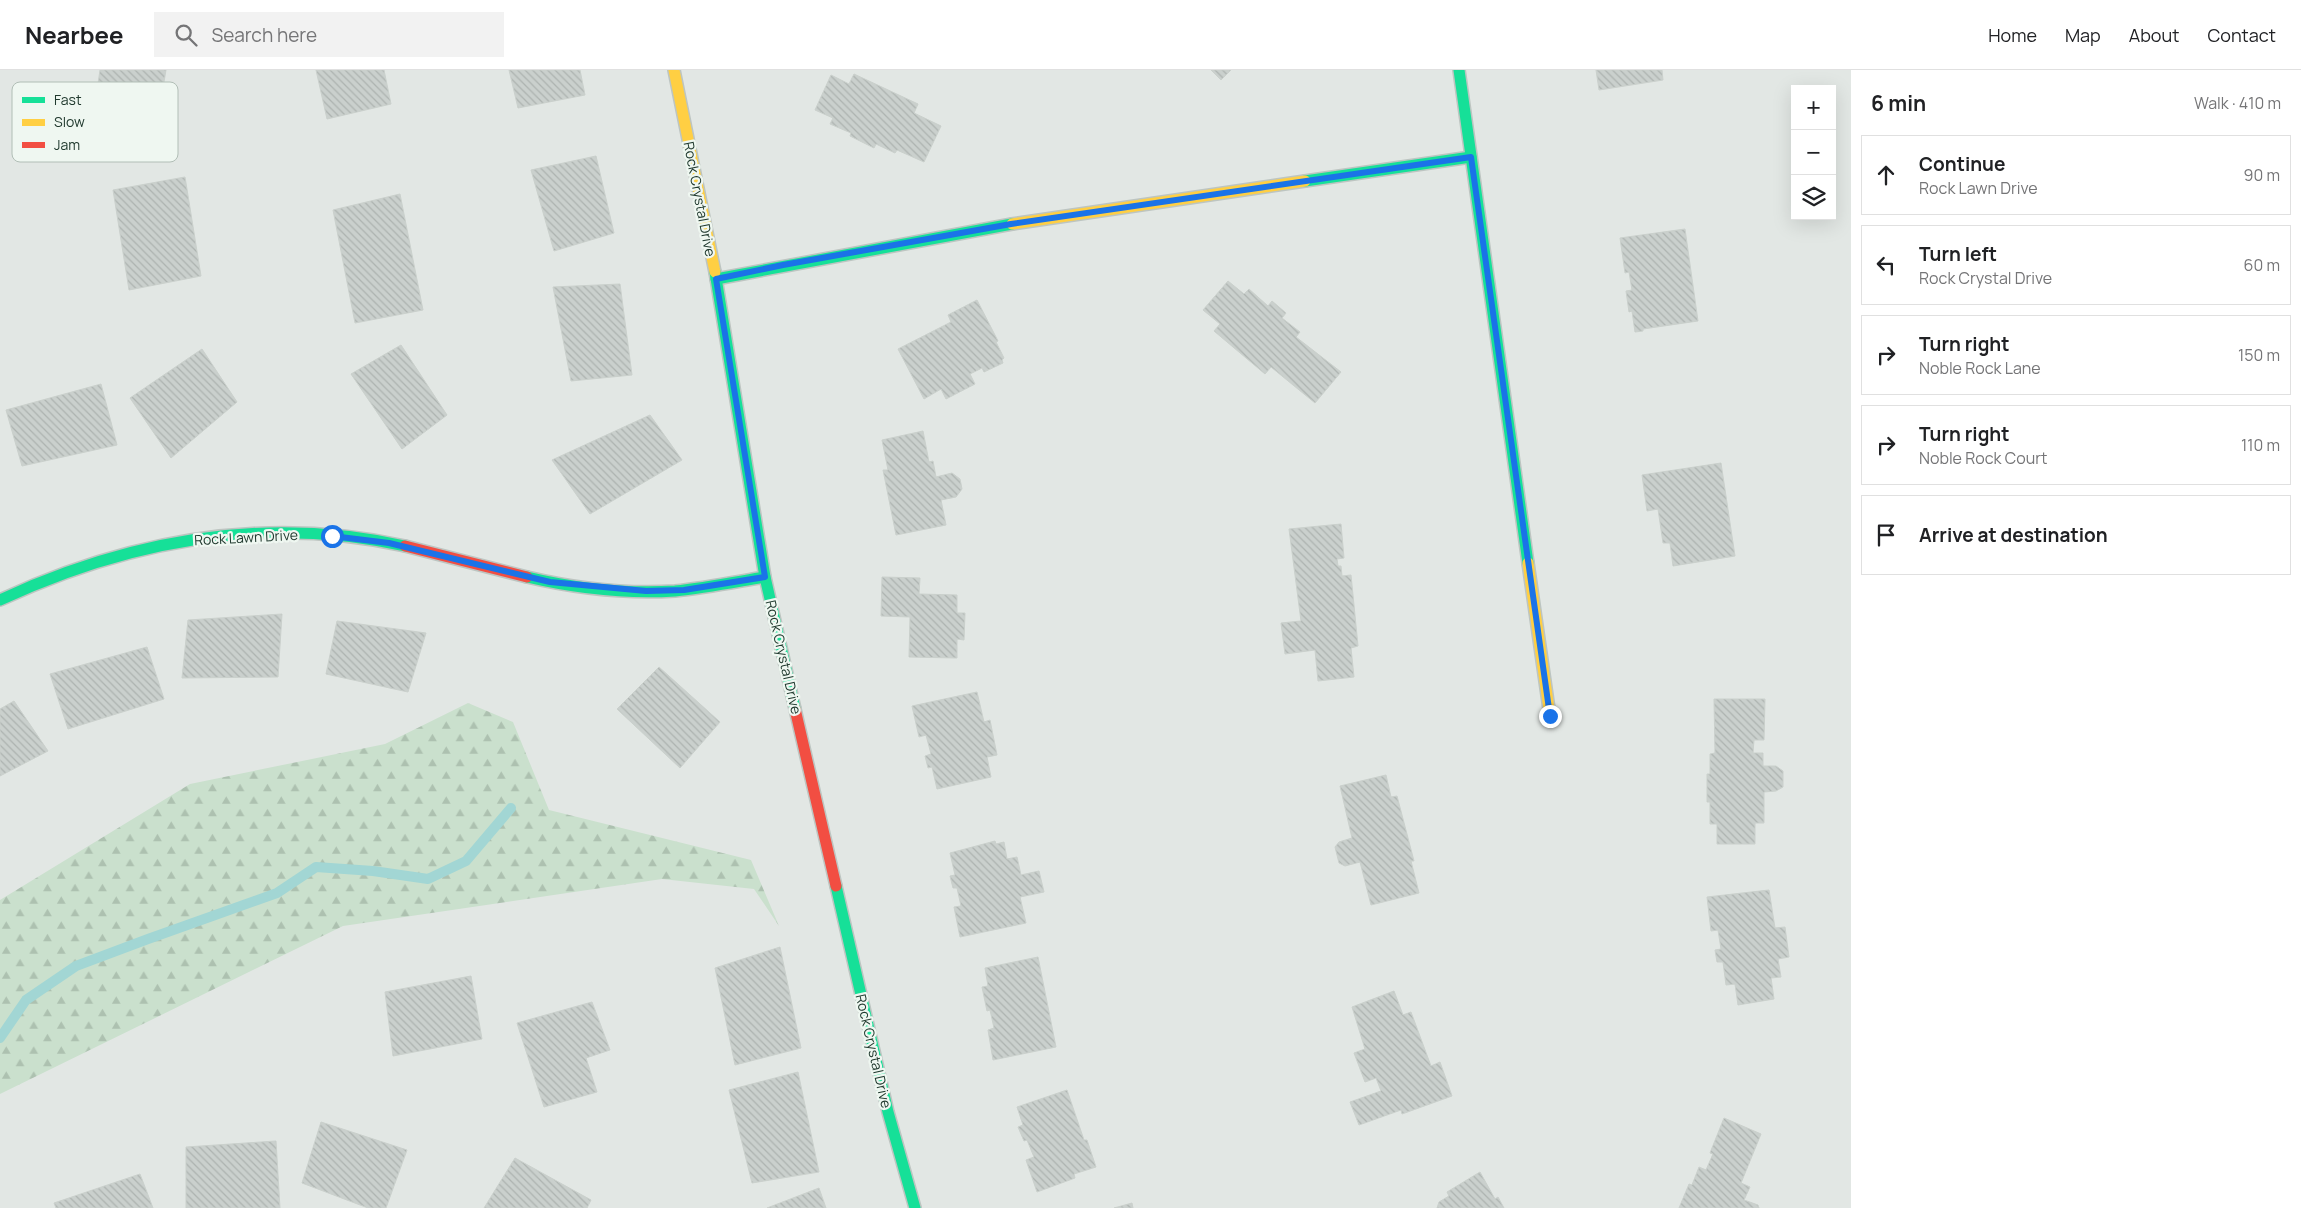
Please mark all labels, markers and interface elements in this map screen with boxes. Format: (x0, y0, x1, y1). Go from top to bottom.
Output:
search box (154, 12, 504, 57)
text: Nearbee (25, 18, 124, 51)
icon: search (172, 21, 200, 49)
text: Search here (212, 22, 317, 48)
text: Home (1988, 23, 2037, 47)
text: Map (2065, 23, 2101, 47)
text: About (2129, 23, 2179, 47)
text: Contact (2207, 23, 2276, 47)
legend (12, 82, 178, 162)
map controls (1791, 85, 1836, 220)
button: + (1791, 85, 1836, 130)
text: 6 min (1871, 89, 1926, 117)
text: Fast (54, 90, 82, 109)
text: Walk · 410 m (2194, 92, 2281, 114)
text: Slow (54, 112, 85, 131)
button: − (1791, 130, 1836, 175)
text: Jam (54, 135, 80, 154)
street label: Rock Crystal Drive (680, 140, 720, 258)
text: Continue (1919, 151, 2005, 177)
icon: ahead (1872, 161, 1900, 189)
text: 90 m (2244, 164, 2280, 186)
button: layers (1791, 175, 1836, 220)
text: Rock Lawn Drive (1919, 177, 2038, 199)
text: Turn left (1919, 241, 1997, 267)
icon: left (1872, 251, 1900, 279)
text: 60 m (2244, 254, 2280, 276)
text: Rock Crystal Drive (1919, 267, 2052, 289)
text: Turn right (1919, 331, 2009, 357)
icon: right (1872, 341, 1900, 369)
text: 150 m (2238, 344, 2280, 366)
text: Noble Rock Lane (1919, 357, 2041, 379)
text: Turn right (1919, 421, 2009, 447)
icon: right (1872, 431, 1900, 459)
text: 110 m (2241, 434, 2280, 456)
text: Noble Rock Court (1919, 447, 2047, 469)
icon: arrive (1872, 521, 1900, 549)
text: Arrive at destination (1919, 522, 2108, 548)
street label: Rock Lawn Drive (194, 525, 298, 549)
route start (321, 525, 344, 548)
street label: Rock Crystal Drive (762, 598, 806, 716)
route end (1539, 705, 1562, 728)
street label: Rock Crystal Drive (852, 992, 896, 1110)

